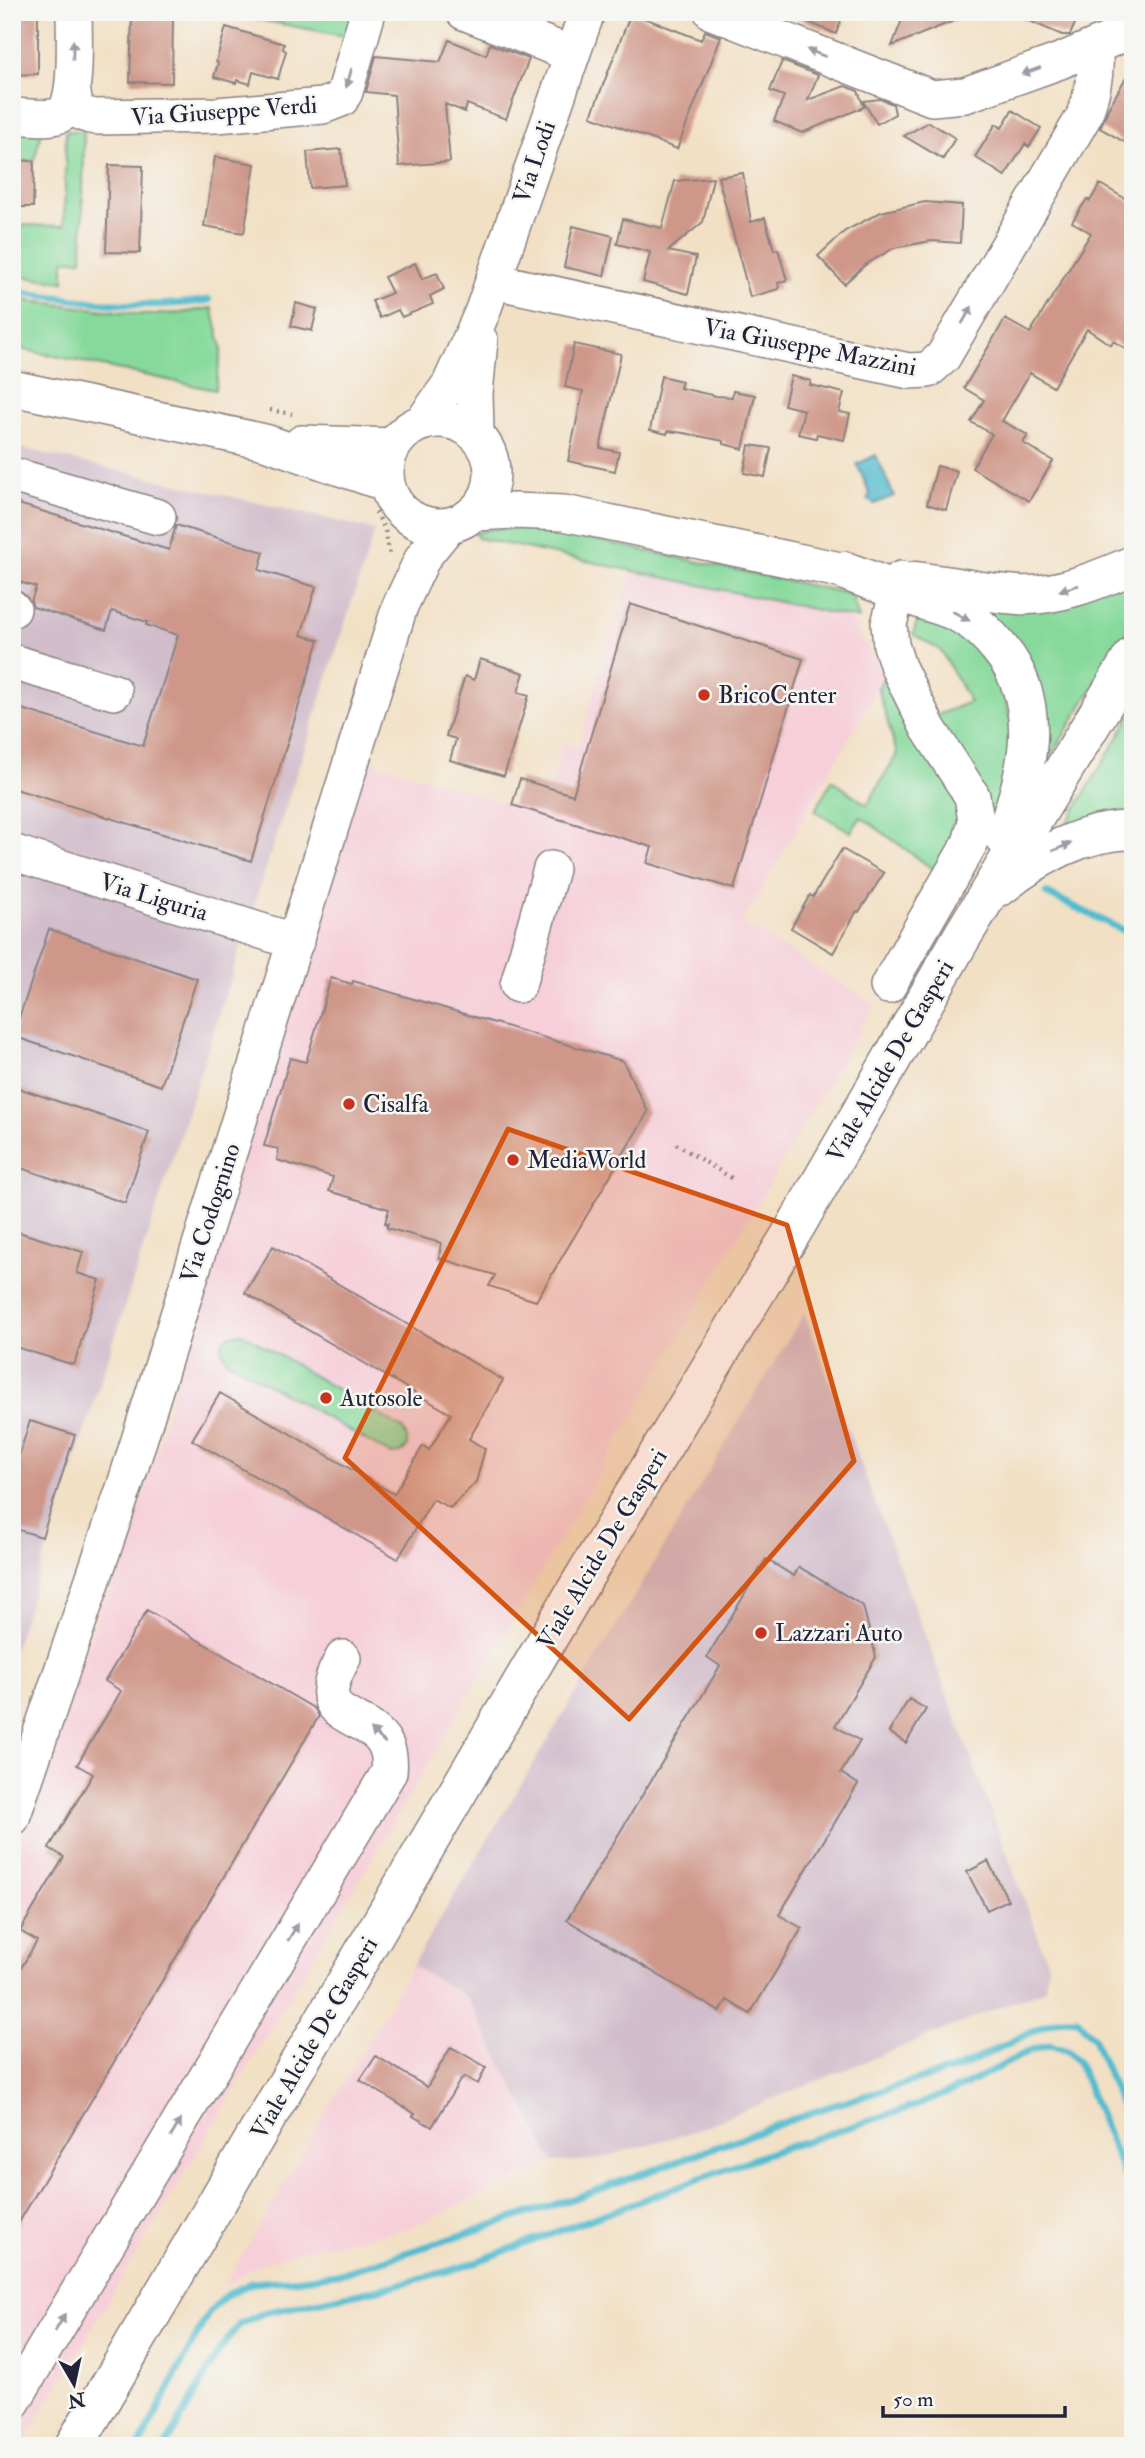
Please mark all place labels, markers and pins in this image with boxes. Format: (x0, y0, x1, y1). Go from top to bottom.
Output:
place label: BricoCenter (718, 680, 837, 711)
marker: BricoCenter (696, 687, 712, 703)
place label: Cisalfa (363, 1089, 430, 1120)
marker: Cisalfa (341, 1096, 357, 1112)
place label: MediaWorld (527, 1145, 646, 1176)
marker: MediaWorld (505, 1152, 521, 1168)
place label: Autosole (339, 1383, 423, 1414)
marker: Autosole (318, 1390, 334, 1406)
place label: Lazzari Auto (775, 1618, 902, 1649)
marker: Lazzari Auto (753, 1625, 769, 1641)

